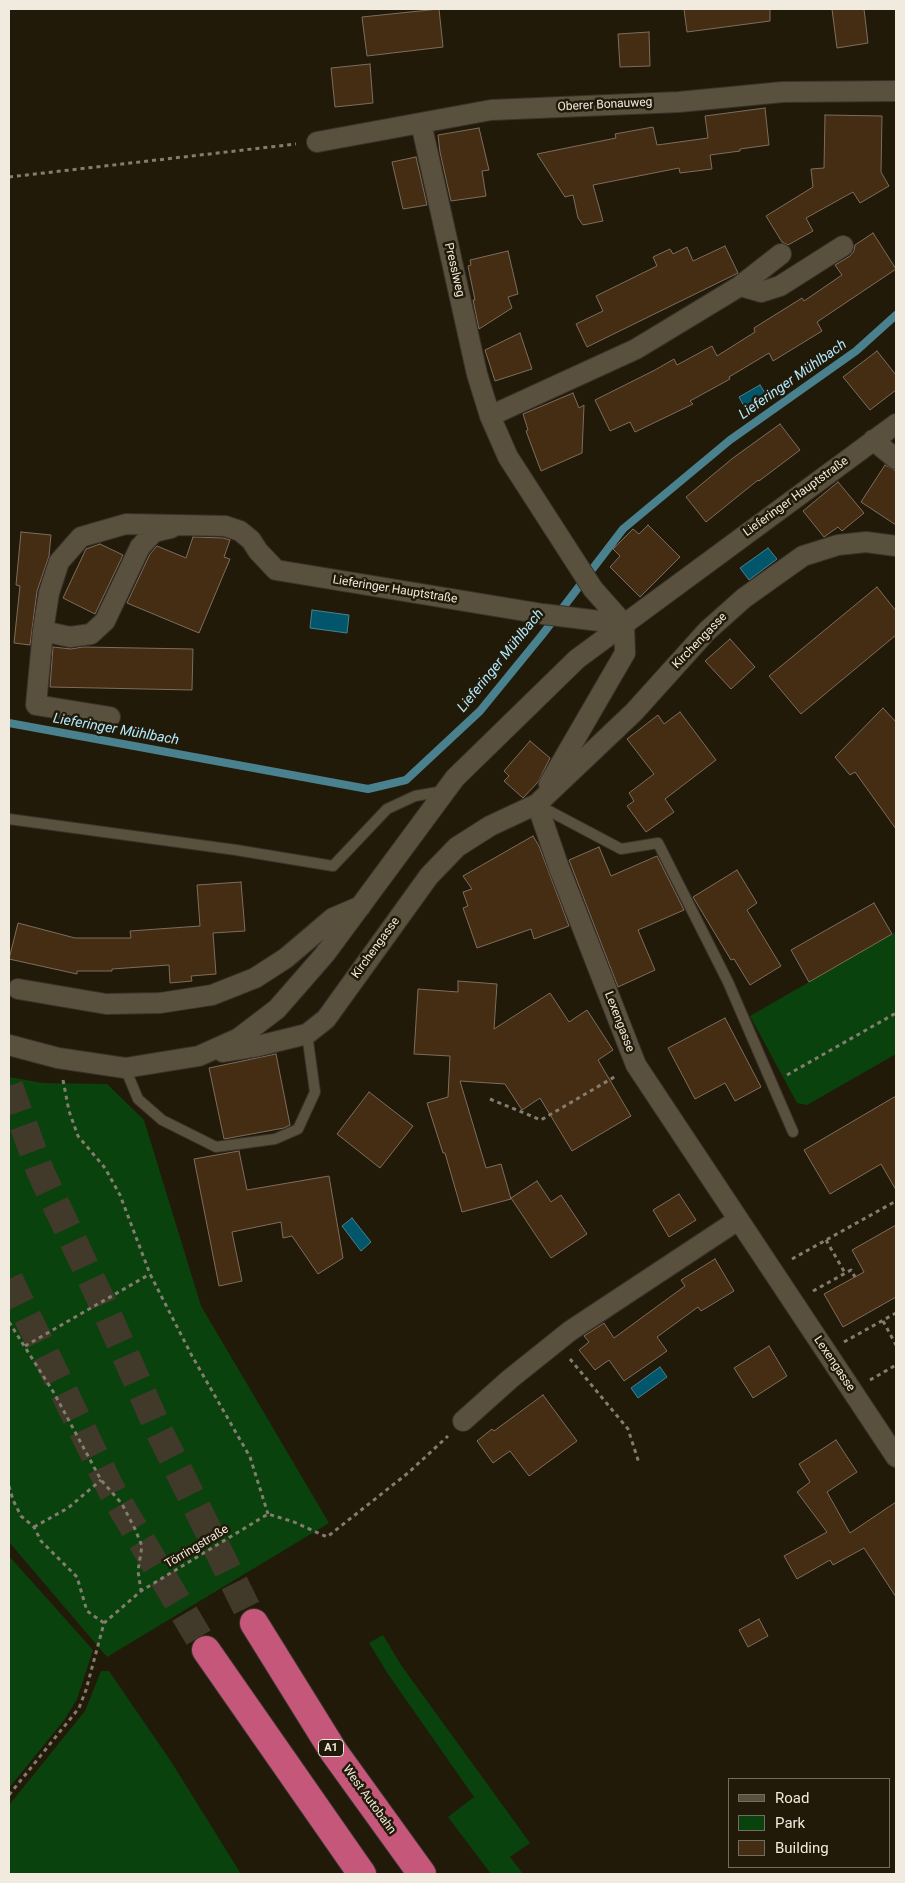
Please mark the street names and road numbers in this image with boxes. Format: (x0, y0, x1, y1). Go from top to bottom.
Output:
street label: Oberer Bonauweg (557, 95, 653, 115)
street label: Presslweg (441, 241, 467, 299)
street label: Lieferinger Hauptstraße (741, 454, 851, 540)
street label: Lieferinger Hauptstraße (332, 573, 458, 607)
street label: Kirchengasse (670, 610, 730, 672)
street label: Kirchengasse (349, 915, 403, 981)
street label: Lexengasse (601, 990, 637, 1054)
street label: Lexengasse (810, 1334, 858, 1394)
street label: Törringstraße (163, 1522, 231, 1572)
road number: A1 (318, 1740, 344, 1756)
street label: West Autobahn (339, 1763, 399, 1837)

